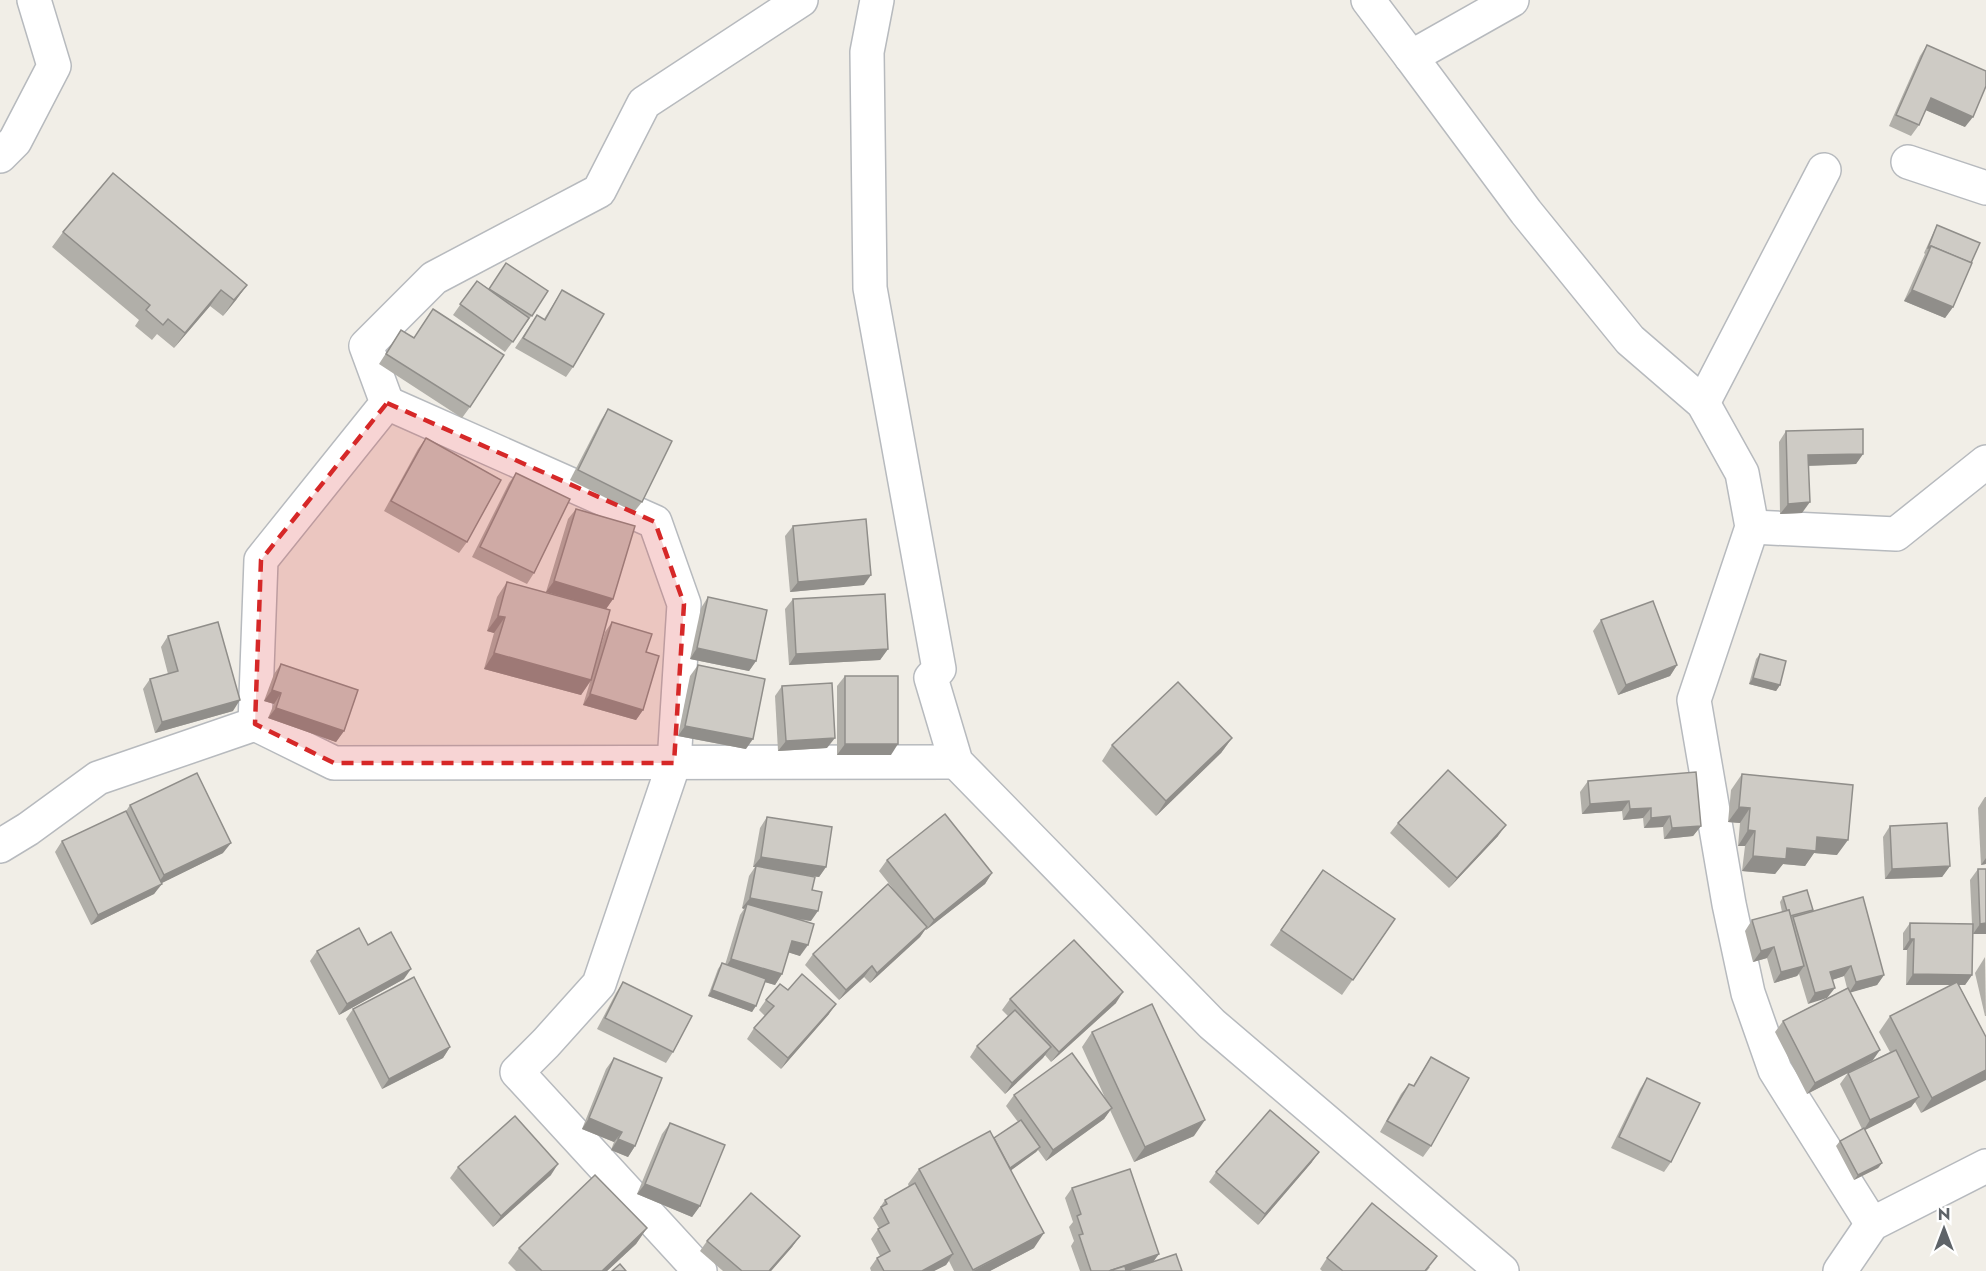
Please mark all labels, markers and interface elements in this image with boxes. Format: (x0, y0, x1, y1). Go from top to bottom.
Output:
north arrow (1914, 1199, 1974, 1259)
text: N (1938, 1203, 1950, 1226)

